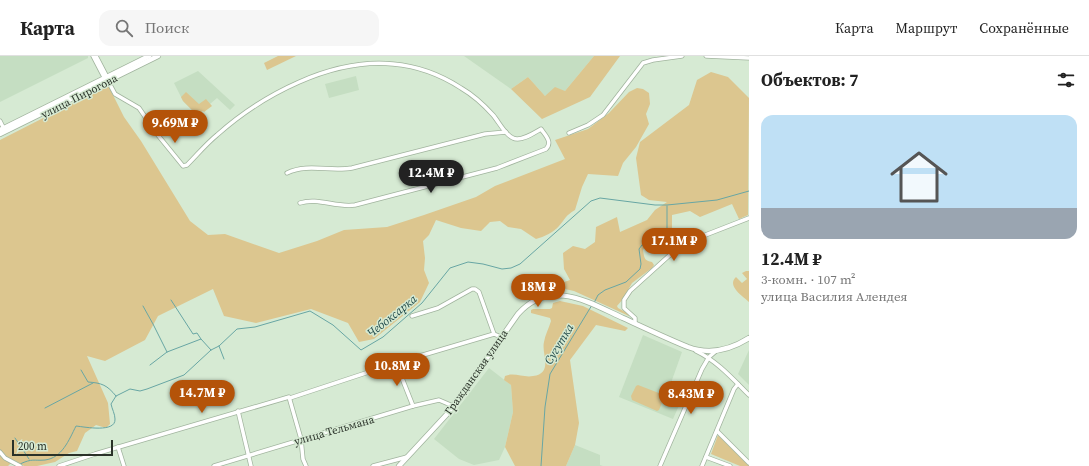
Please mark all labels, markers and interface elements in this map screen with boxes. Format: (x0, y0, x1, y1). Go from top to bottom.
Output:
search box (99, 10, 379, 46)
text: Карта (20, 15, 75, 41)
icon: search (113, 17, 135, 39)
text: Поиск (145, 17, 189, 38)
text: Карта (835, 18, 874, 38)
text: Маршрут (896, 18, 957, 38)
text: Сохранённые (979, 18, 1069, 38)
text: Объектов: 7 (761, 68, 859, 92)
icon: filters (1055, 69, 1077, 91)
street label: улица Пирогова (39, 71, 120, 122)
pin: 9.69M ₽ (138, 110, 212, 144)
text: 9.69M ₽ (152, 114, 198, 131)
icon: home (883, 141, 955, 213)
pin: 12.4M ₽ (394, 160, 468, 194)
text: 12.4M ₽ (408, 164, 454, 181)
pin: 17.1M ₽ (637, 228, 711, 262)
text: 17.1M ₽ (651, 232, 697, 249)
text: 12.4M ₽ (761, 247, 822, 271)
text: 3-комн. · 107 m² (761, 271, 856, 288)
pin: 18M ₽ (510, 274, 566, 308)
text: 18M ₽ (520, 278, 556, 295)
text: улица Василия Алендея (761, 288, 907, 305)
water label: Чебоксарка (364, 291, 421, 341)
water label: Сугутка (541, 320, 578, 367)
street label: Гражданская улица (441, 326, 512, 418)
pin: 10.8M ₽ (360, 353, 434, 387)
text: 10.8M ₽ (374, 357, 420, 374)
pin: 14.7M ₽ (165, 380, 239, 414)
pin: 8.43M ₽ (654, 381, 728, 415)
text: 14.7M ₽ (179, 384, 225, 401)
text: 8.43M ₽ (668, 385, 714, 402)
street label: улица Тельмана (292, 412, 376, 449)
scale bar (12, 438, 113, 457)
text: 200 m (18, 439, 47, 454)

